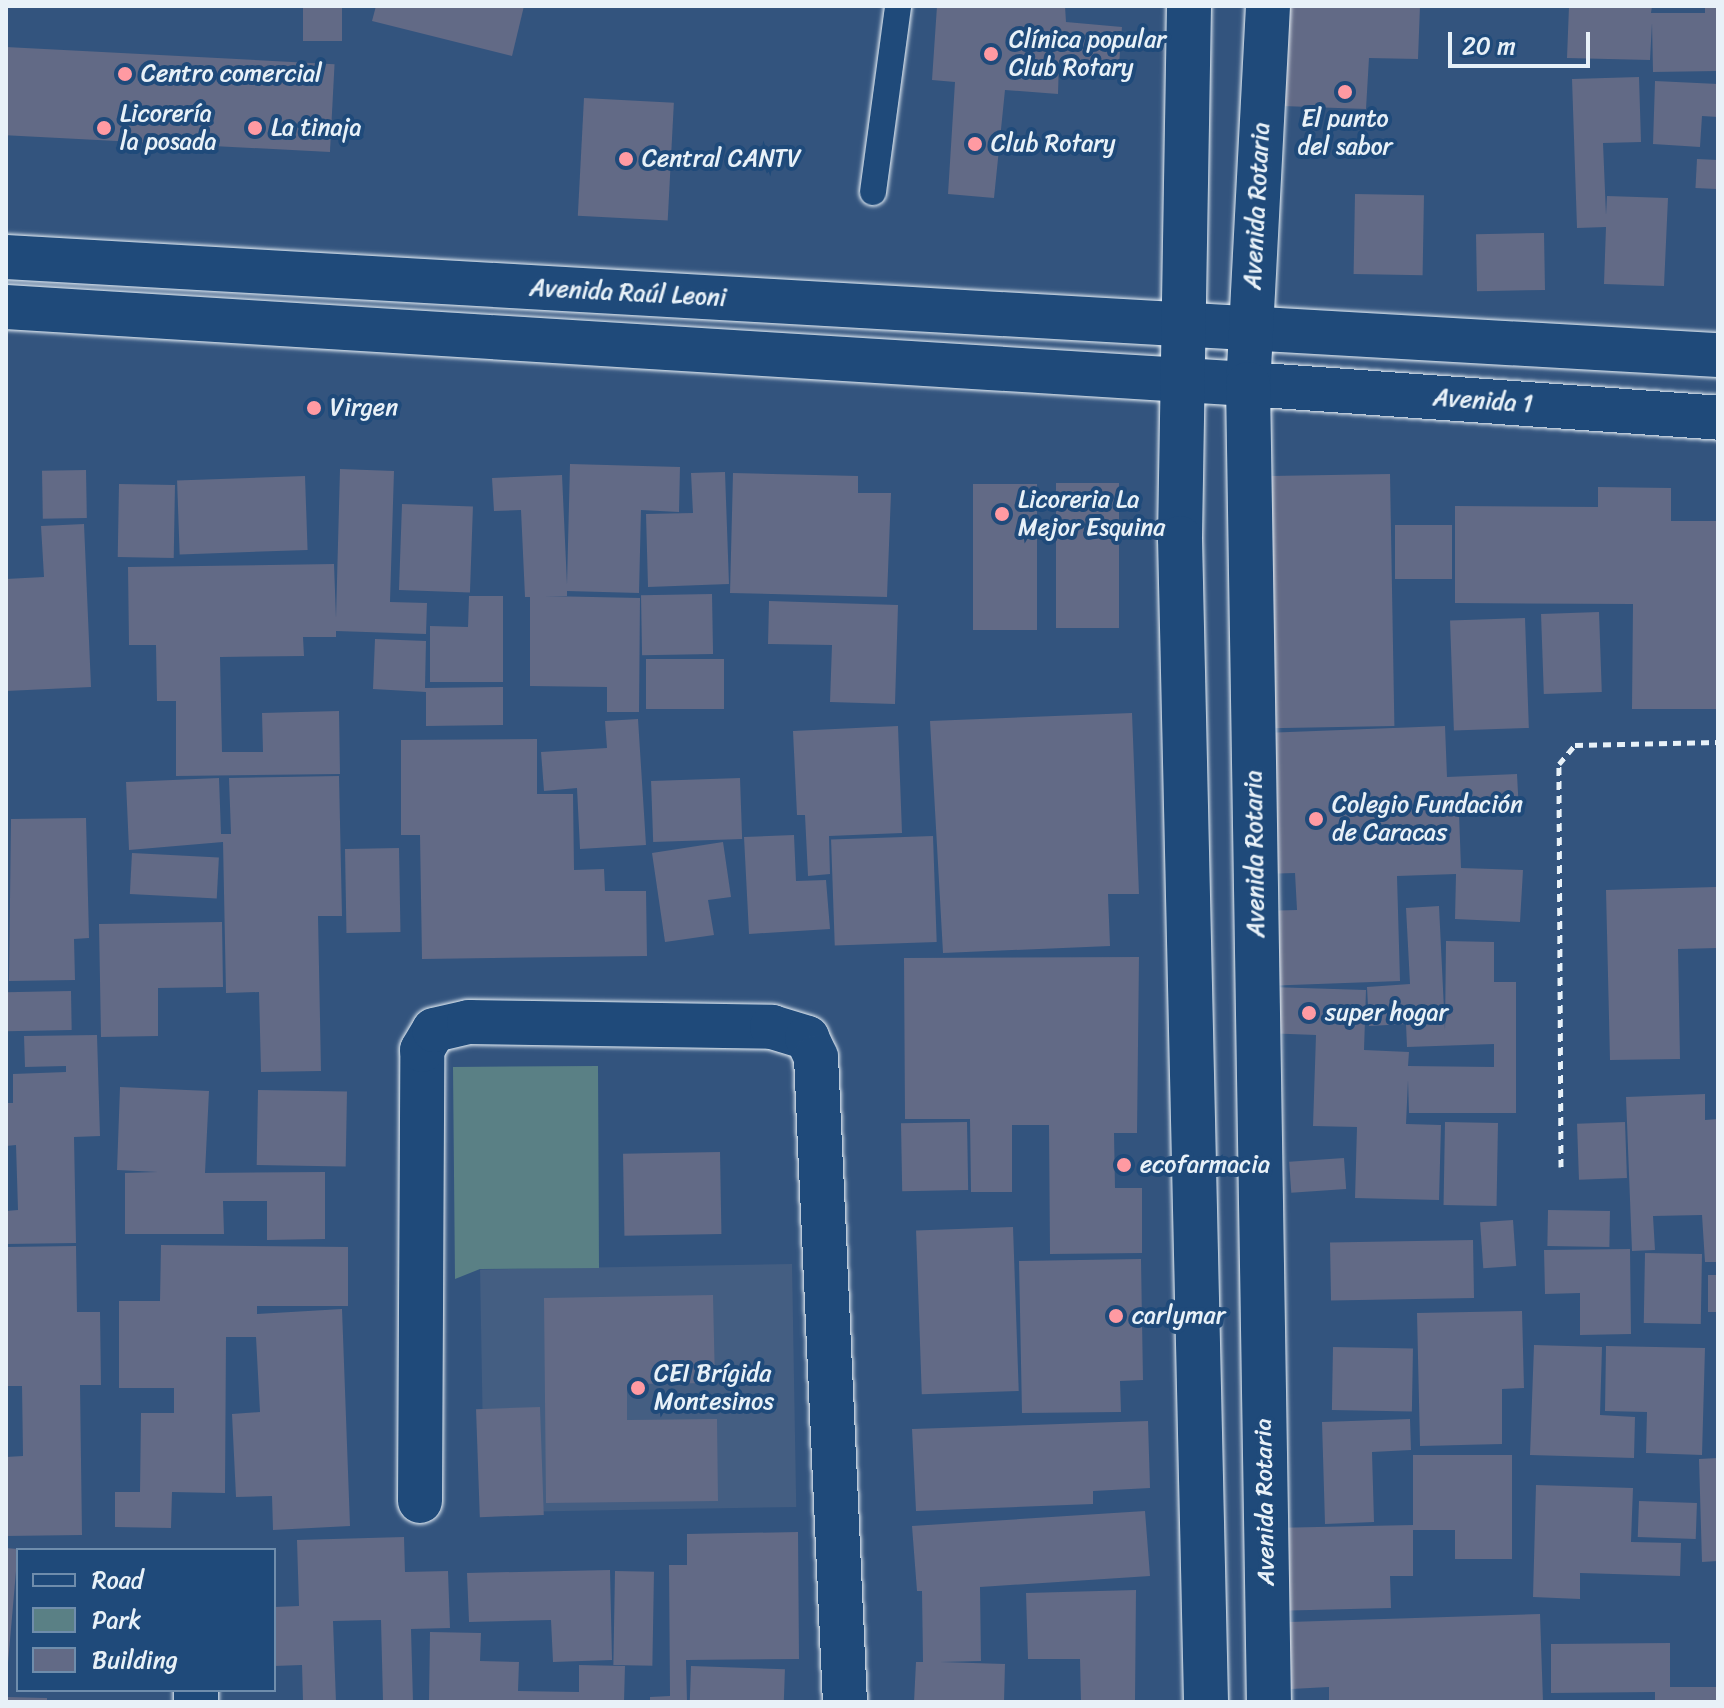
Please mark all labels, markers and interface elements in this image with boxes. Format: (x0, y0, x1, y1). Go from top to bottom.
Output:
scale bar (1452, 16, 1594, 66)
text: 20 m (1462, 25, 1516, 67)
place label: Clínica popular Club Rotary (1009, 26, 1166, 82)
marker: Clínica popular Club Rotary (980, 43, 1002, 65)
place label: Centro comercial (141, 60, 322, 88)
marker: Centro comercial (116, 65, 134, 83)
marker: El punto del sabor (1336, 83, 1354, 101)
place label: Licorería la posada (120, 100, 218, 156)
place label: El punto del sabor (1297, 105, 1393, 161)
place label: La tinaja (271, 114, 362, 142)
marker: Licorería la posada (95, 119, 113, 137)
marker: La tinaja (246, 119, 264, 137)
street label: Avenida Rotaria (1238, 122, 1276, 290)
place label: Club Rotary (991, 130, 1116, 158)
marker: Club Rotary (966, 135, 984, 153)
place label: Central CANTV (642, 145, 801, 173)
marker: Central CANTV (617, 150, 635, 168)
street label: Avenida Raúl Leoni (529, 273, 727, 313)
street label: Avenida 1 (1432, 383, 1534, 419)
place label: Virgen (330, 394, 398, 422)
marker: Virgen (305, 399, 323, 417)
place label: Licoreria La Mejor Esquina (1018, 486, 1167, 542)
marker: Licoreria La Mejor Esquina (993, 505, 1011, 523)
street label: Avenida Rotaria (1239, 770, 1271, 938)
place label: Colegio Fundación de Caracas (1332, 791, 1523, 847)
marker: Colegio Fundación de Caracas (1307, 810, 1325, 828)
place label: super hogar (1325, 999, 1449, 1027)
marker: super hogar (1300, 1004, 1318, 1022)
place label: ecofarmacia (1140, 1151, 1270, 1179)
marker: ecofarmacia (1115, 1156, 1133, 1174)
place label: carlymar (1132, 1302, 1225, 1330)
marker: carlymar (1107, 1307, 1125, 1325)
place label: CEI Brígida Montesinos (654, 1360, 774, 1416)
marker: CEI Brígida Montesinos (629, 1379, 647, 1397)
street label: Avenida Rotaria (1249, 1418, 1281, 1586)
legend (16, 1548, 276, 1692)
text: Road (92, 1559, 143, 1601)
text: Park (92, 1599, 141, 1641)
text: Building (92, 1639, 178, 1681)

